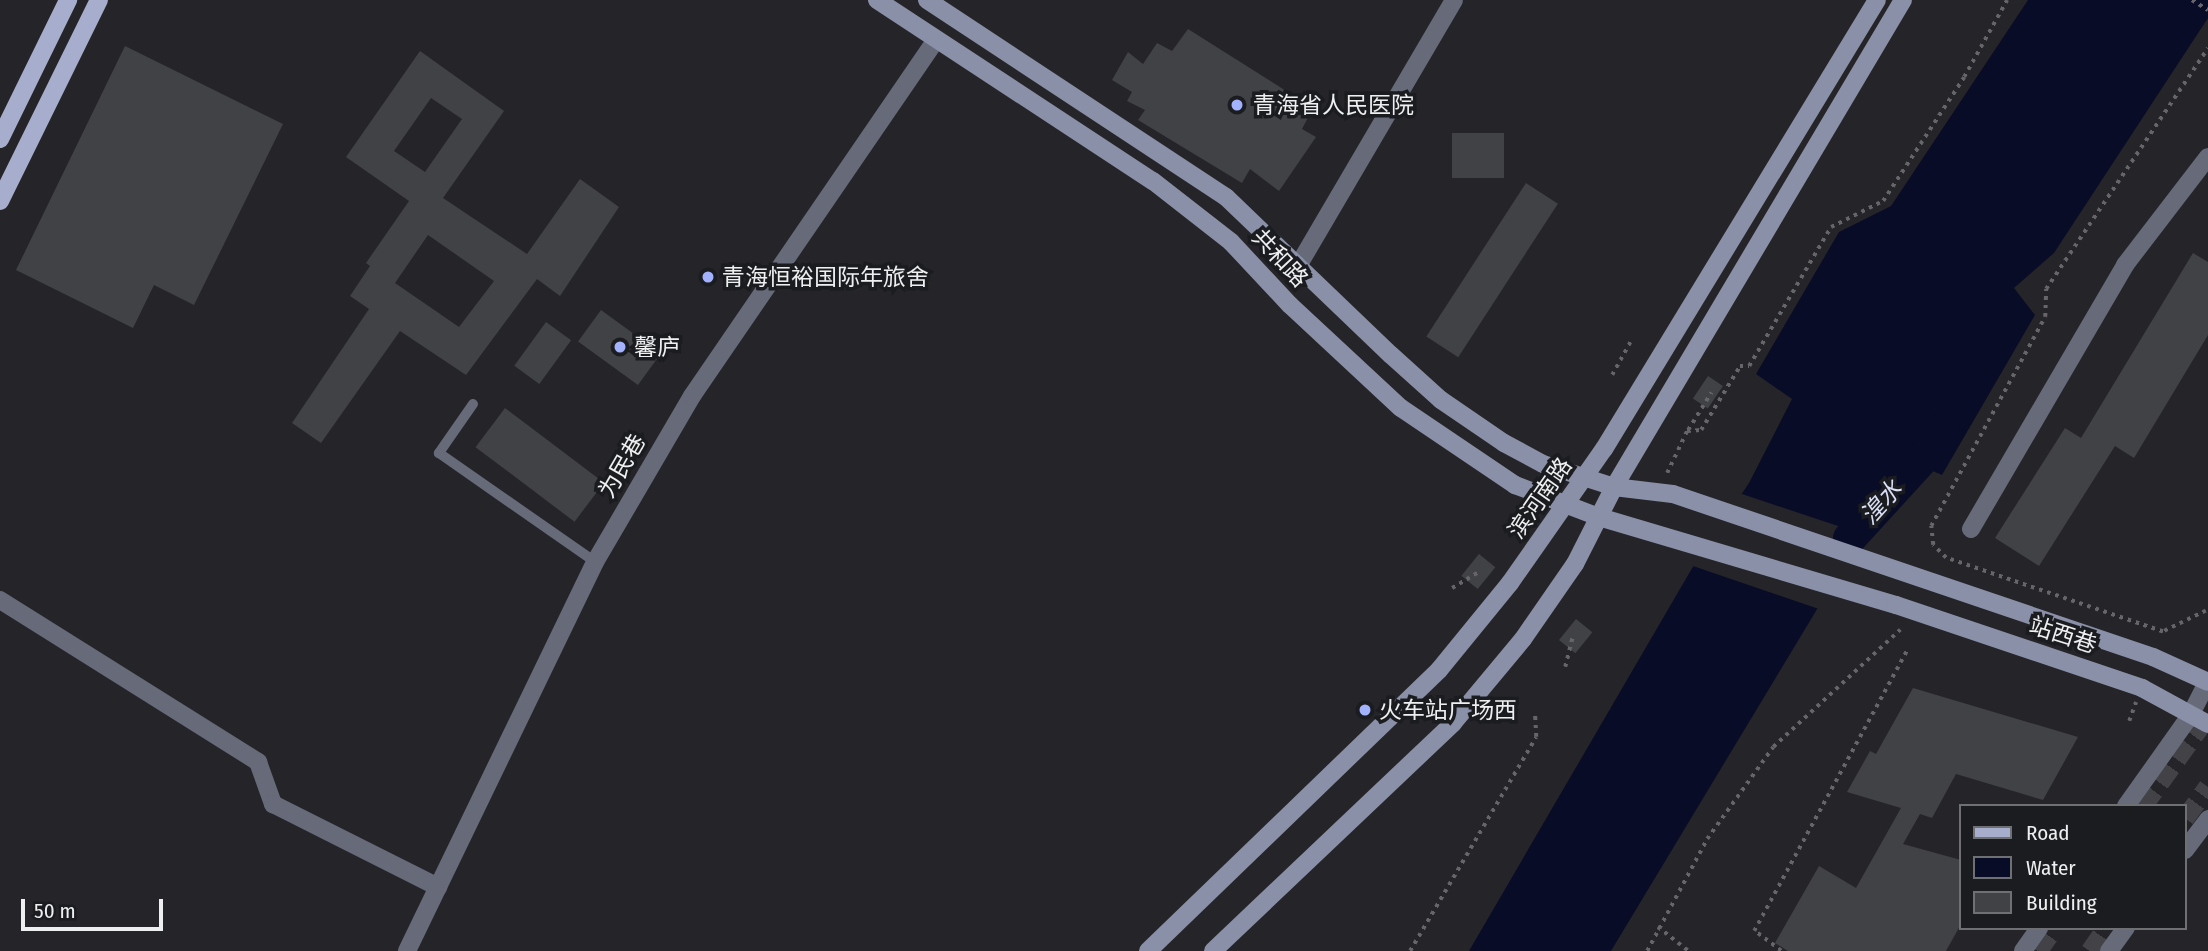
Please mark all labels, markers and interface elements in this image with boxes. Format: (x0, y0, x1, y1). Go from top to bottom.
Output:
place label: 青海省人民医院 (1253, 91, 1414, 119)
marker: 青海省人民医院 (1227, 95, 1247, 115)
street label: 共和路 (1246, 223, 1314, 293)
place label: 青海恒裕国际年旅舍 (722, 263, 929, 291)
marker: 青海恒裕国际年旅舍 (700, 269, 716, 285)
place label: 馨庐 (634, 333, 680, 361)
marker: 馨庐 (612, 339, 628, 355)
street label: 为民巷 (593, 429, 651, 503)
street label: 滨河南路 (1502, 452, 1578, 544)
water label: 湟水 (1855, 476, 1909, 530)
street label: 站西巷 (2026, 611, 2100, 659)
place label: 火车站广场西 (1379, 696, 1517, 724)
marker: 火车站广场西 (1357, 702, 1373, 718)
legend (1960, 804, 2187, 930)
text: Road (2026, 820, 2070, 846)
text: Water (2026, 855, 2076, 881)
scale bar (24, 884, 166, 928)
text: Building (2026, 890, 2097, 916)
text: 50 m (34, 898, 76, 924)

